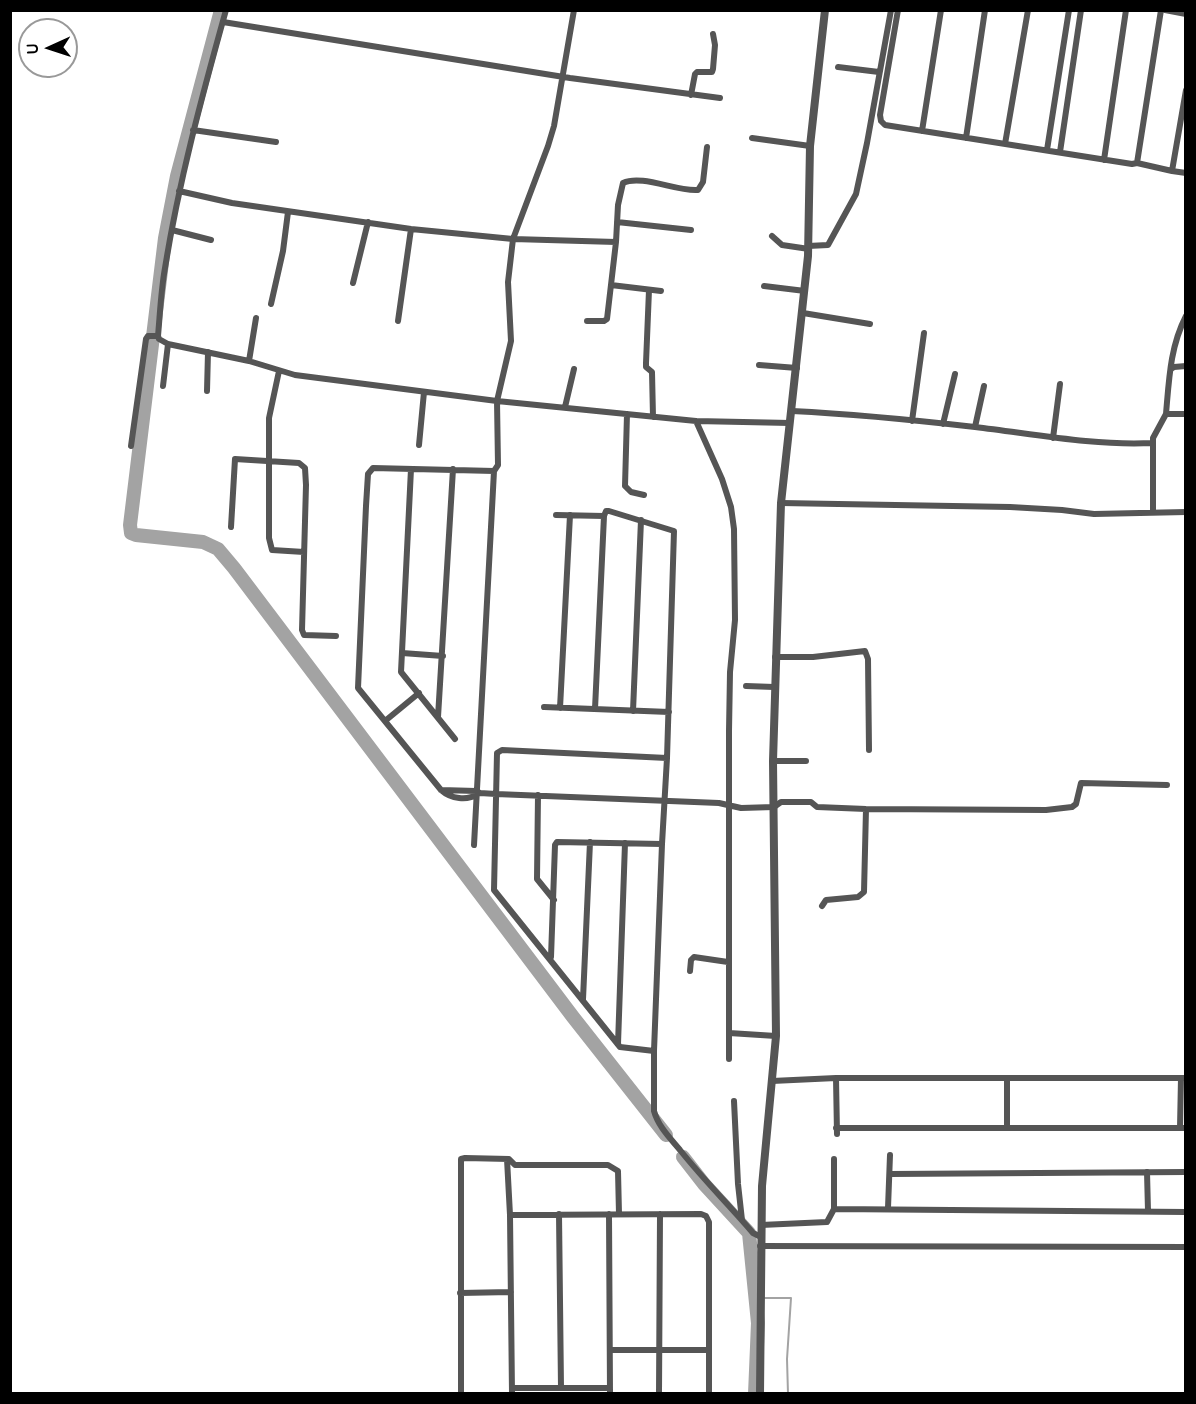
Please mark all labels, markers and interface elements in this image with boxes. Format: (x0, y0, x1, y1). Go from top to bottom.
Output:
north arrow (18, 18, 78, 78)
text: U (22, 43, 42, 55)

